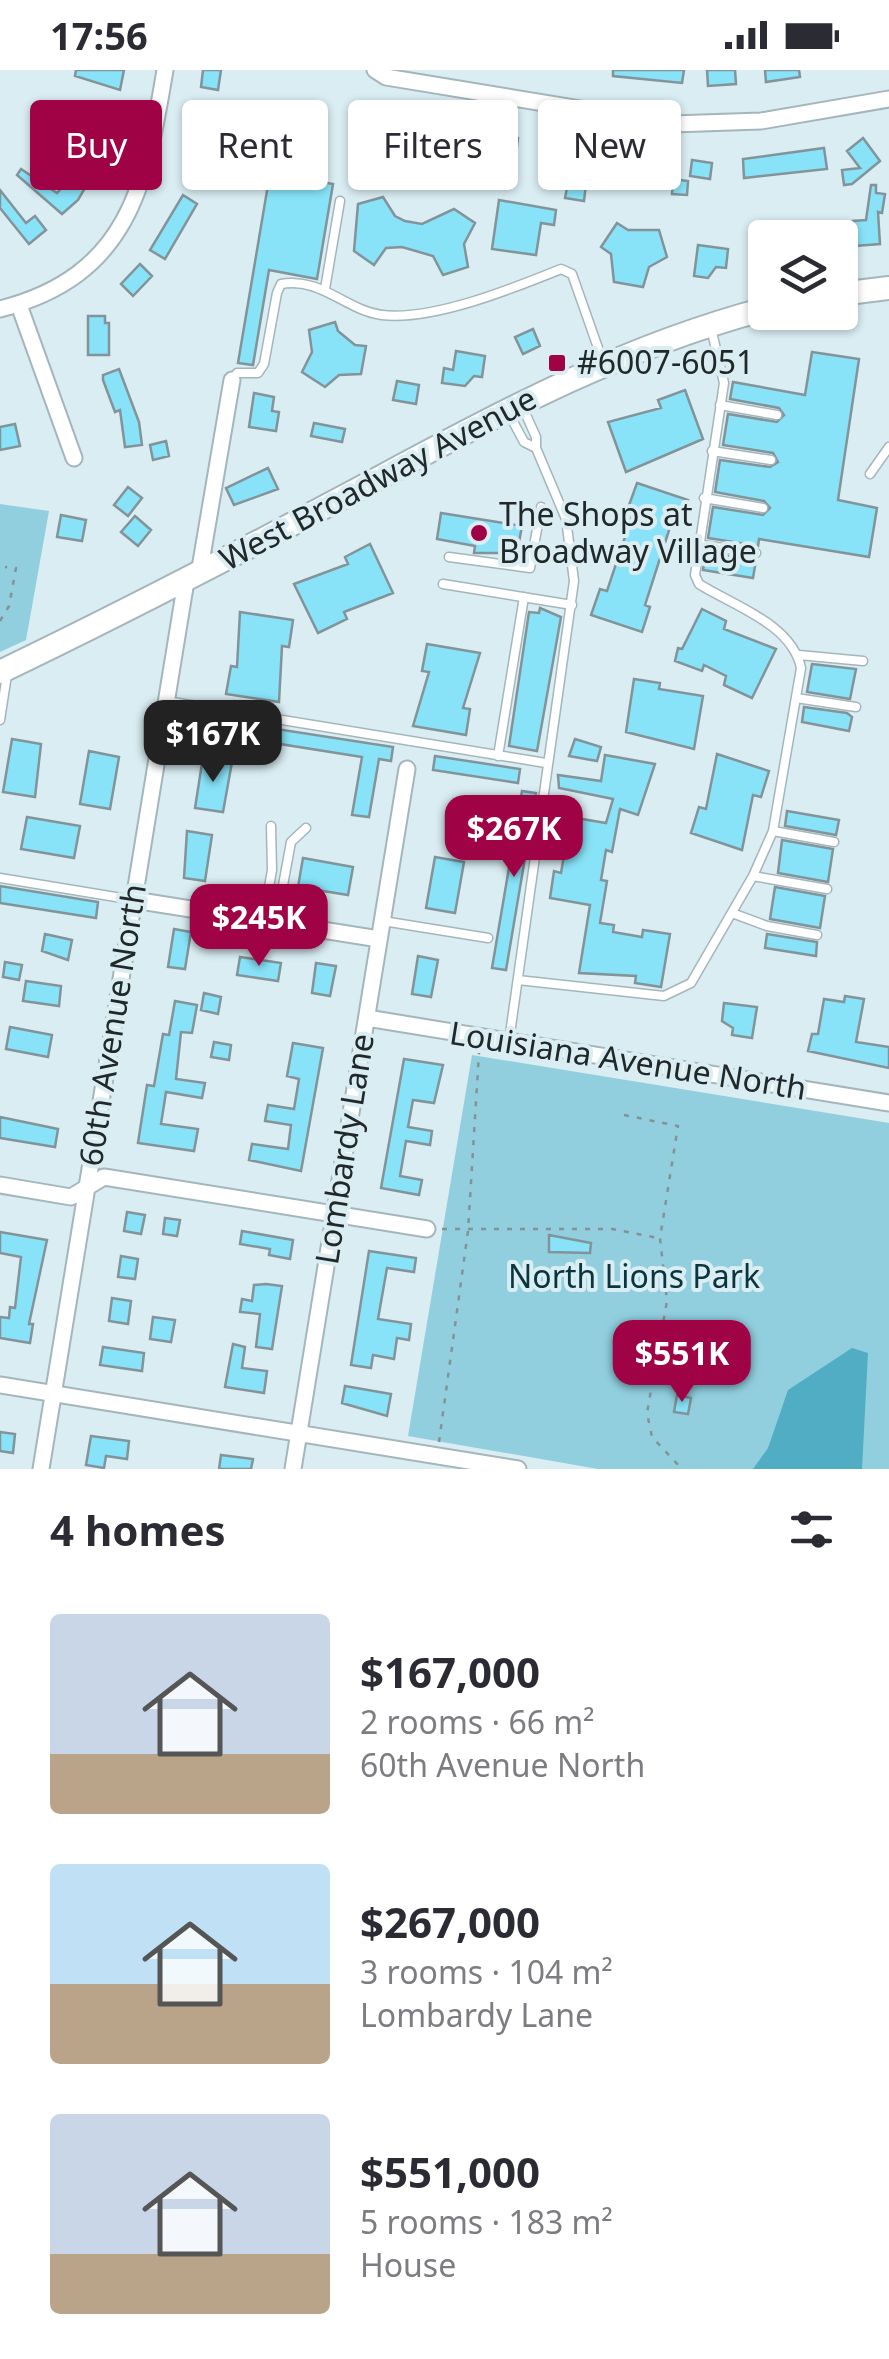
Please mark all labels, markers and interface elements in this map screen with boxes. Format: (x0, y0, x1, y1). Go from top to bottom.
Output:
text: 17:56 (50, 9, 148, 61)
chip: Buy (30, 100, 162, 190)
chip: Rent (182, 100, 328, 190)
chip: Filters (348, 100, 518, 190)
chip: New (538, 100, 681, 190)
map controls (748, 220, 858, 330)
button: layers (748, 220, 858, 330)
place label: #6007-6051 (577, 340, 754, 383)
marker: #6007-6051 (546, 352, 568, 374)
street label: West Broadway Avenue (211, 376, 543, 579)
place label: The Shops at Broadway Village (499, 492, 757, 572)
marker: The Shops at Broadway Village (468, 522, 490, 544)
pin: $167K (143, 700, 283, 785)
text: $167K (166, 711, 260, 754)
pin: $267K (444, 795, 584, 880)
text: $267K (467, 806, 561, 849)
street label: 60th Avenue North (68, 881, 155, 1169)
pin: $245K (189, 884, 329, 969)
text: $245K (212, 895, 306, 938)
street label: Louisiana Avenue North (447, 1010, 810, 1109)
street label: Lombardy Lane (304, 1030, 383, 1267)
park label: North Lions Park (508, 1254, 760, 1297)
pin: $551K (612, 1320, 752, 1405)
text: $551K (635, 1331, 729, 1374)
text: 4 homes (50, 1501, 226, 1558)
icon: filters (784, 1502, 839, 1557)
text: $167,000 (360, 1643, 540, 1700)
icon: home (130, 1654, 250, 1774)
text: 2 rooms · 66 m² (360, 1700, 594, 1743)
text: 60th Avenue North (360, 1743, 645, 1786)
text: $267,000 (360, 1893, 540, 1950)
icon: home (130, 1904, 250, 2024)
text: 3 rooms · 104 m² (360, 1950, 613, 1993)
text: Lombardy Lane (360, 1993, 593, 2036)
text: $551,000 (360, 2143, 540, 2200)
icon: home (130, 2154, 250, 2274)
text: 5 rooms · 183 m² (360, 2200, 613, 2243)
text: House (360, 2243, 456, 2286)

